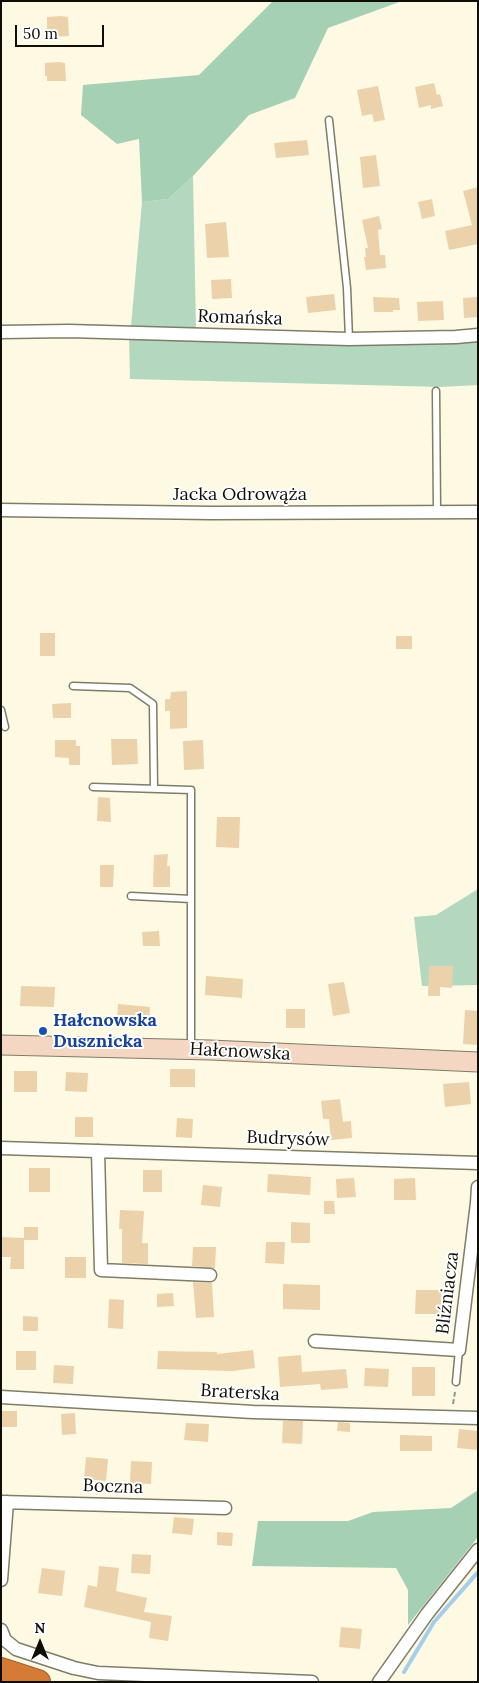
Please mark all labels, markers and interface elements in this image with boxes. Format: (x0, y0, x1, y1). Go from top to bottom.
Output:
scale bar (18, 15, 106, 47)
text: 50 m (23, 24, 58, 43)
street label: Romańska (197, 306, 283, 330)
street label: Jacka Odrowąża (173, 484, 307, 506)
place label: Hałcnowska Dusznicka (53, 1010, 157, 1052)
marker: Hałcnowska Dusznicka (37, 1025, 49, 1037)
street label: Hałcnowska (189, 1039, 291, 1065)
street label: Budrysów (246, 1127, 330, 1151)
street label: Bliźniacza (432, 1250, 464, 1336)
street label: Braterska (200, 1380, 280, 1406)
street label: Boczna (82, 1475, 144, 1499)
north arrow (15, 1618, 65, 1668)
text: N (35, 1619, 45, 1637)

